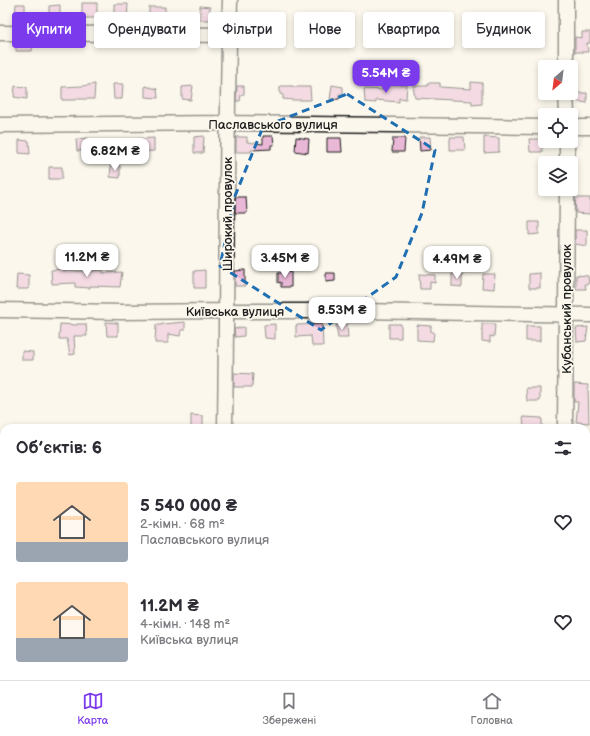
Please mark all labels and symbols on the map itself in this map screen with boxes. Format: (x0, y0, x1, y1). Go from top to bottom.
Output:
pin: 5.54M ₴ (349, 60, 423, 94)
north arrow (538, 60, 578, 100)
street label: Паславського вулиця (208, 117, 338, 133)
pin: 6.82M ₴ (78, 138, 152, 172)
street label: Широкий провулок (220, 157, 236, 271)
pin: 11.2M ₴ (50, 244, 124, 278)
street label: Кубанський провулок (559, 244, 575, 374)
pin: 3.45M ₴ (248, 245, 322, 279)
pin: 4.49M ₴ (420, 246, 494, 280)
pin: 8.53M ₴ (305, 297, 379, 331)
street label: Київська вулиця (186, 304, 284, 320)

